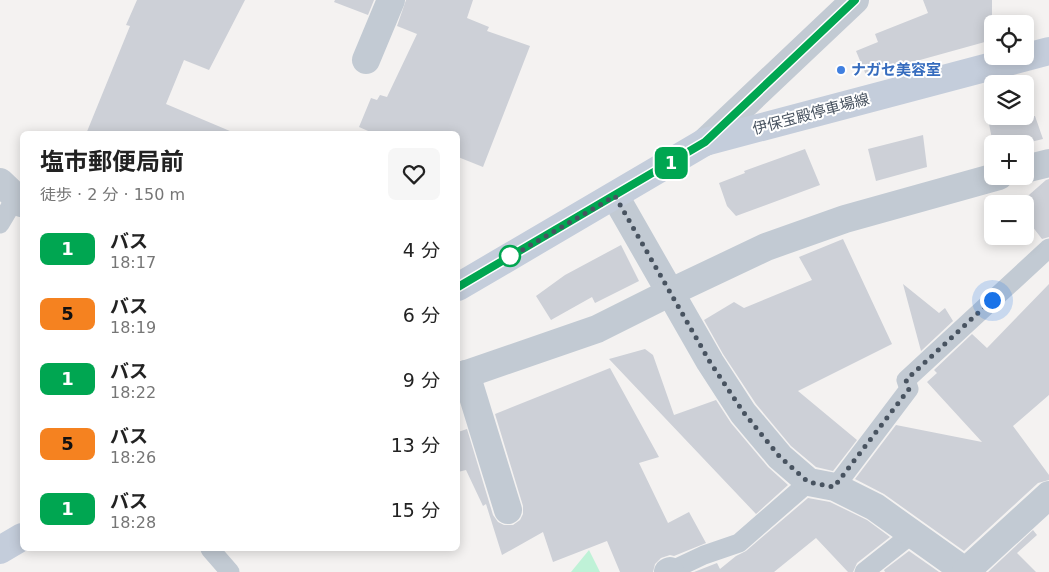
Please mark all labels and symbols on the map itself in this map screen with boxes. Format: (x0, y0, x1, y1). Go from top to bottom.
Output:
place label: ナガセ美容室 (851, 61, 941, 79)
marker: ナガセ美容室 (835, 64, 847, 76)
street label: 伊保宝殿停車場線 (751, 90, 871, 138)
line badge: 1 (655, 147, 687, 179)
unlabelled marker (499, 245, 521, 267)
your location (980, 288, 1005, 313)

